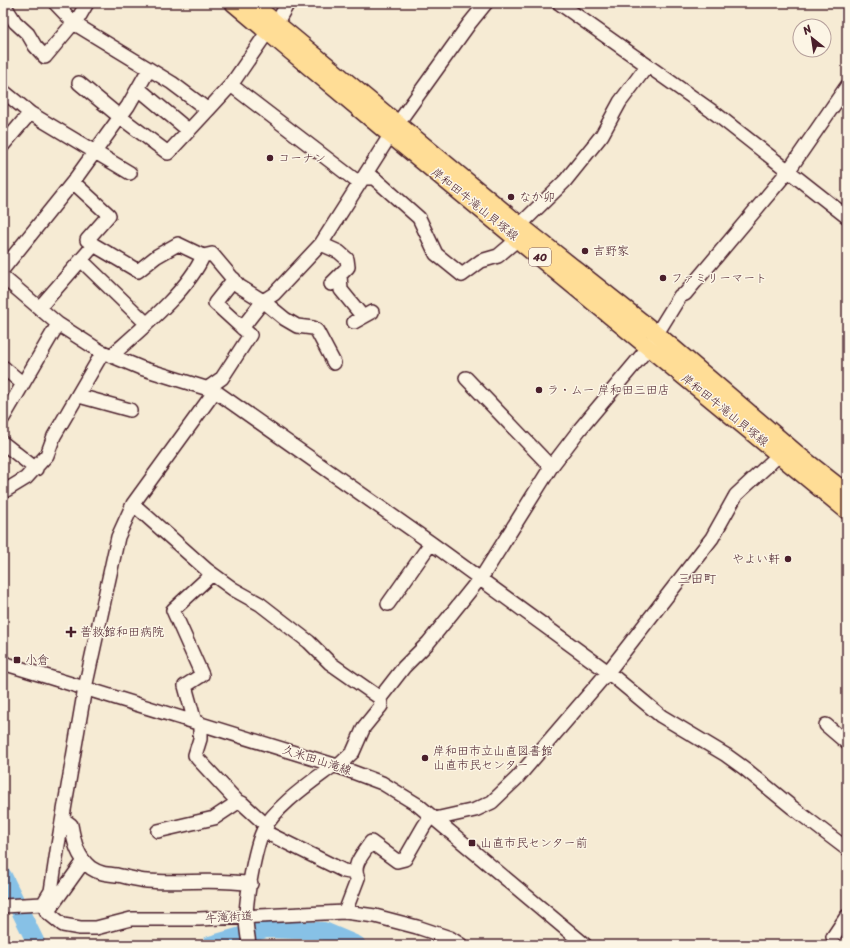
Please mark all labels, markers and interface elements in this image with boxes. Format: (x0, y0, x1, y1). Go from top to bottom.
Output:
north arrow (792, 18, 832, 58)
text: N (798, 19, 816, 40)
place label: コーナン (278, 147, 326, 169)
marker: コーナン (265, 153, 275, 163)
street label: 岸和田牛滝山貝塚線 (426, 161, 524, 247)
place label: なか卯 (519, 186, 555, 208)
marker: なか卯 (506, 192, 516, 202)
place label: 吉野家 (593, 240, 629, 262)
marker: 吉野家 (580, 246, 590, 256)
road number: 40 (529, 248, 551, 266)
place label: ファミリーマート (671, 267, 767, 289)
marker: ファミリーマート (658, 273, 668, 283)
street label: 岸和田牛滝山貝塚線 (676, 367, 774, 453)
place label: ラ・ムー 岸和田三田店 (547, 379, 670, 401)
marker: ラ・ムー 岸和田三田店 (534, 385, 544, 395)
place label: やよい軒 (732, 548, 780, 570)
marker: やよい軒 (783, 554, 793, 564)
district label: 三田町 (677, 567, 717, 590)
place label: 普救館和田病院 (80, 621, 164, 643)
marker: 普救館和田病院 (65, 626, 77, 638)
place label: 小倉 (25, 649, 49, 671)
marker: 小倉 (12, 655, 22, 665)
street label: 久米田山滝線 (279, 738, 355, 782)
place label: 岸和田市立山直図書館 山直市民センター (433, 740, 553, 776)
marker: 岸和田市立山直図書館 山直市民センター (420, 753, 430, 763)
place label: 山直市民センター前 (480, 832, 588, 854)
marker: 山直市民センター前 (467, 838, 477, 848)
street label: 牛滝街道 (204, 904, 254, 930)

